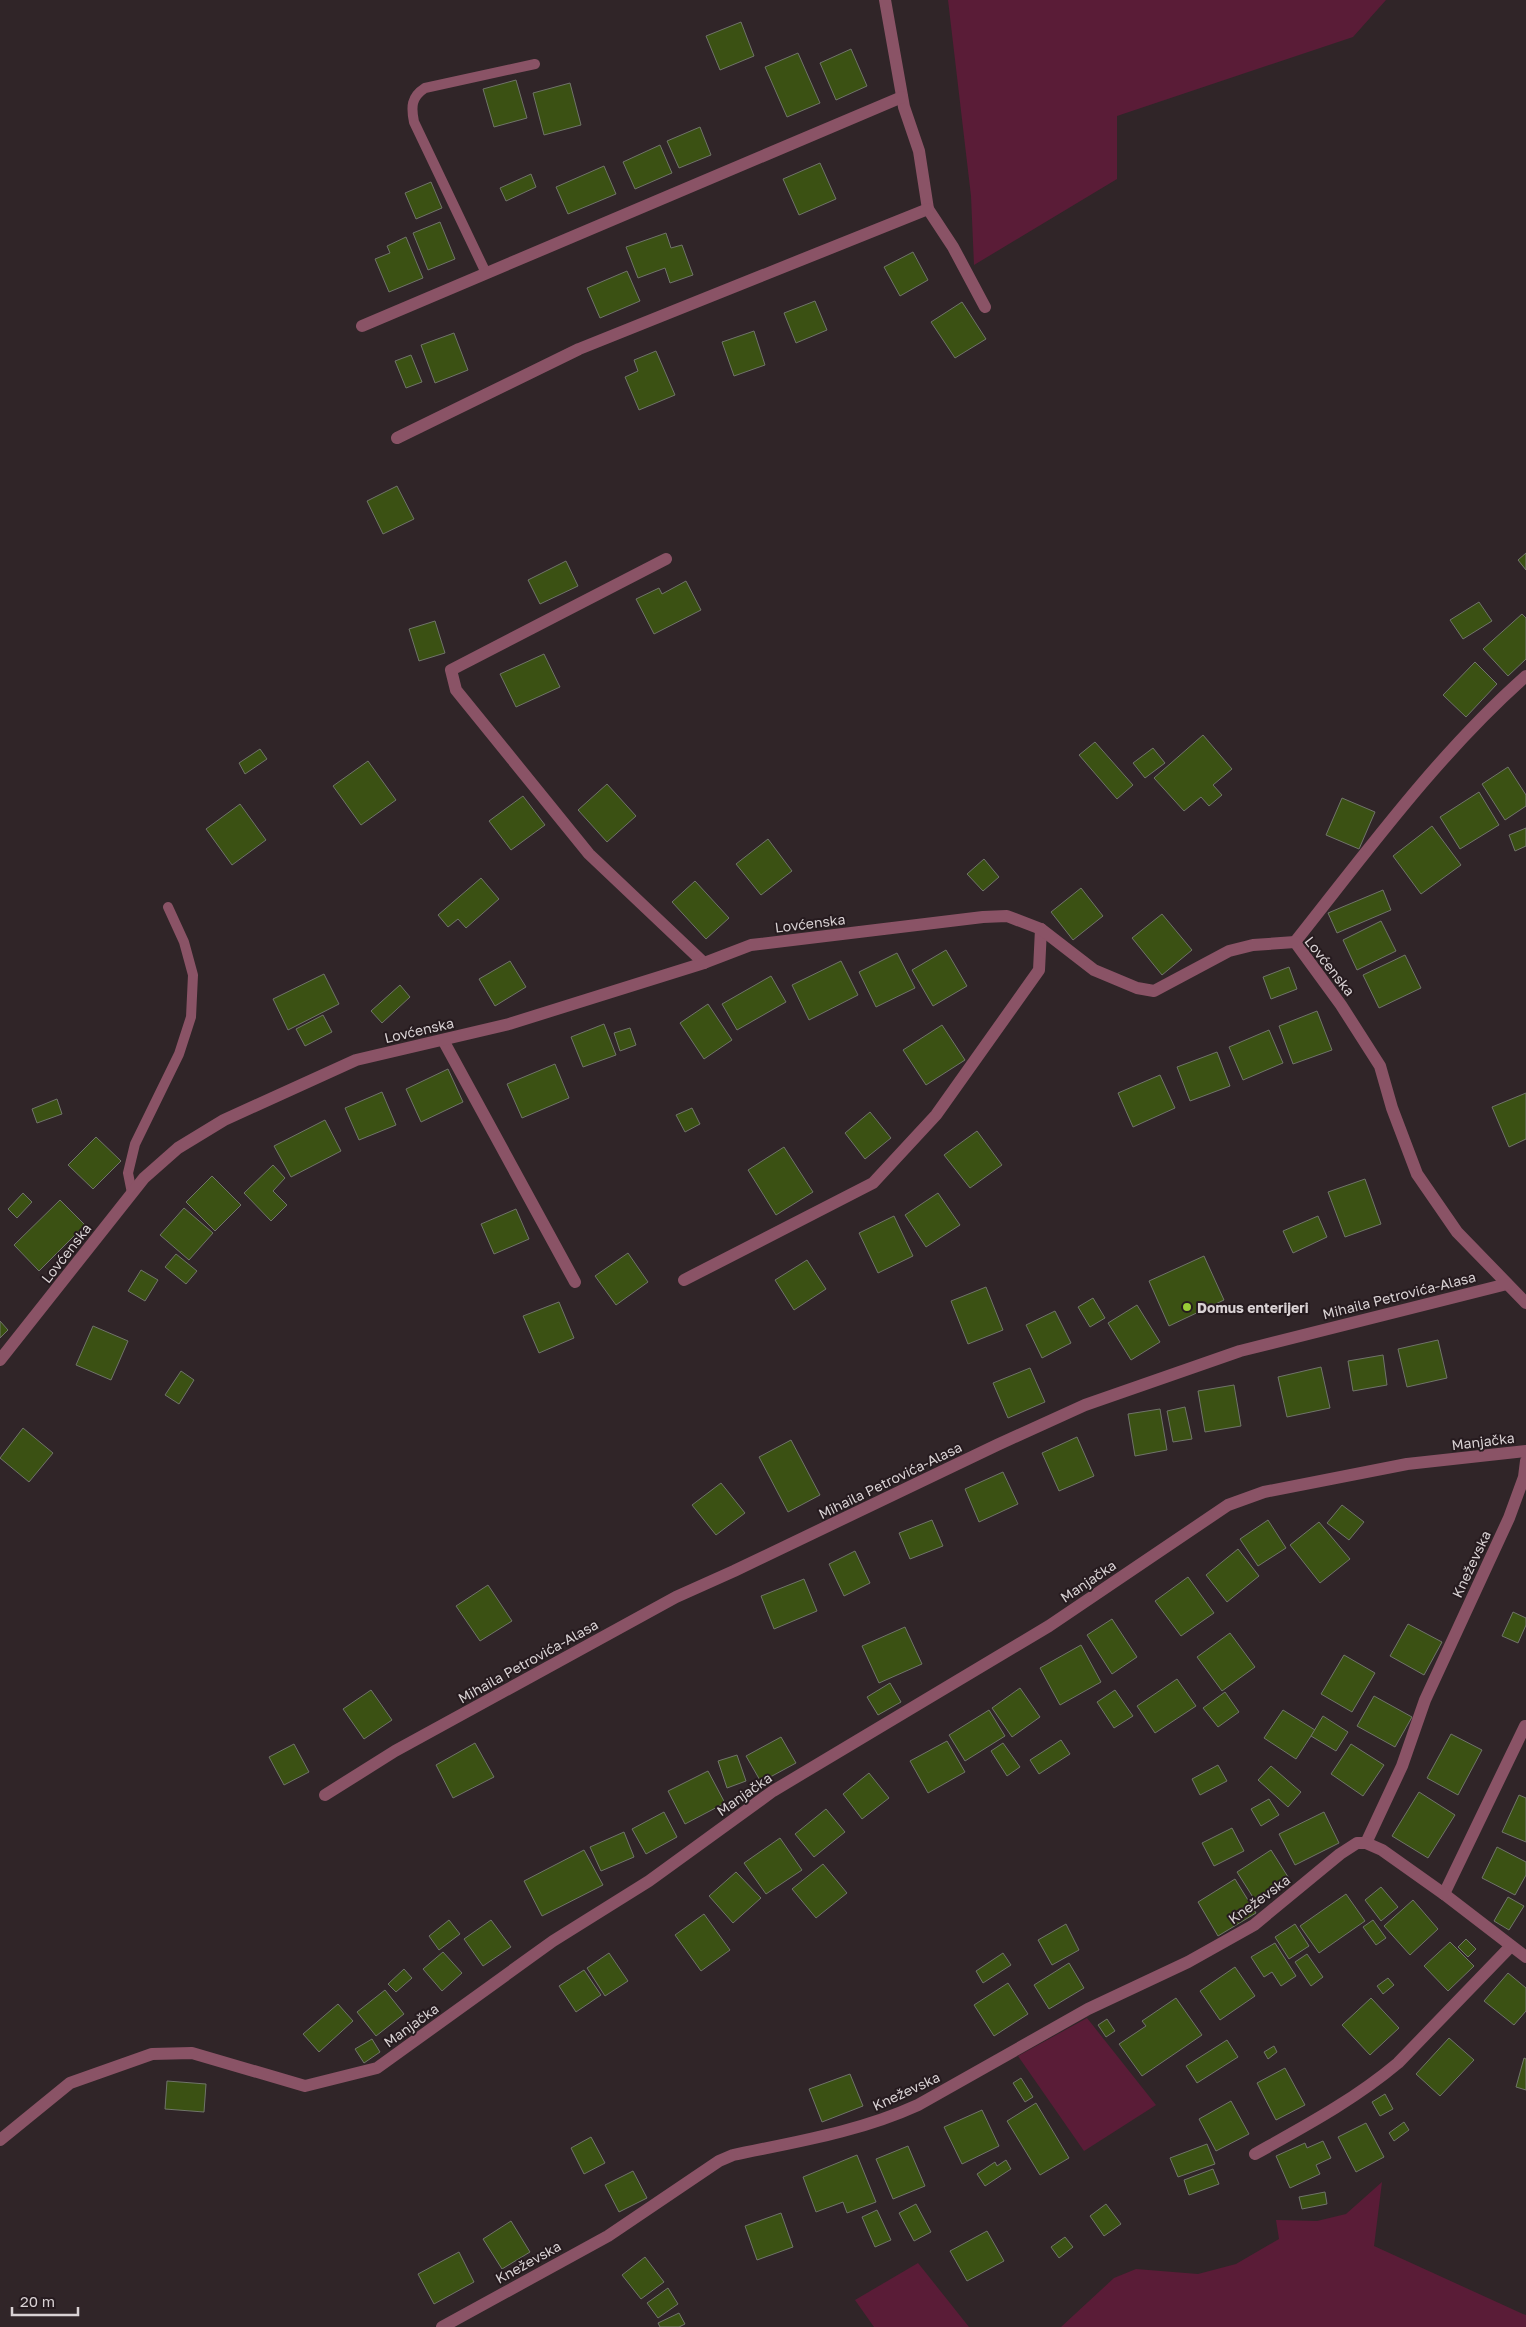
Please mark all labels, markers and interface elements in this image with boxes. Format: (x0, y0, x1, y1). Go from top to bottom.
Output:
street label: Lovćenska (774, 910, 846, 936)
street label: Lovćenska (1301, 933, 1359, 999)
street label: Lovćenska (383, 1014, 455, 1046)
street label: Lovćenska (37, 1220, 95, 1286)
street label: Mihaila Petrovića-Alasa (1321, 1268, 1477, 1322)
place label: Domus enterijeri (1197, 1299, 1309, 1316)
marker: Domus enterijeri (1181, 1301, 1193, 1313)
street label: Manjačka (1450, 1429, 1516, 1453)
street label: Mihaila Petrovića-Alasa (816, 1438, 964, 1522)
street label: Kneževska (1448, 1528, 1494, 1600)
street label: Manjačka (1057, 1556, 1119, 1606)
street label: Mihaila Petrovića-Alasa (455, 1615, 601, 1707)
street label: Manjačka (713, 1769, 775, 1819)
street label: Kneževska (1225, 1871, 1293, 1927)
street label: Manjačka (380, 1999, 442, 2051)
street label: Kneževska (870, 2068, 942, 2114)
street label: Kneževska (492, 2237, 564, 2287)
scale bar (12, 2284, 79, 2316)
text: 20 m (20, 2292, 55, 2310)

